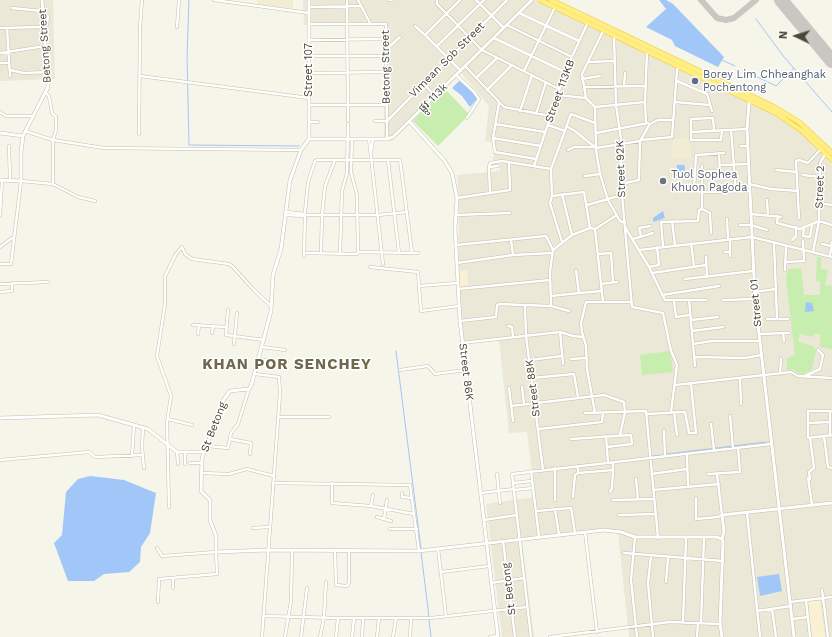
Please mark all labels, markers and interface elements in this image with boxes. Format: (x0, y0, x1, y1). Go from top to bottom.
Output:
street label: Betong Street (36, 9, 54, 83)
north arrow (776, 16, 816, 56)
street label: Vimean Sob Street (407, 20, 487, 100)
street label: Betong Street (379, 30, 393, 104)
text: N (777, 31, 790, 40)
street label: Street 107 (302, 43, 316, 97)
street label: Street 113KB (542, 58, 578, 124)
place label: Borey Lim Chheanghak Pochentong (703, 68, 826, 94)
marker: Borey Lim Chheanghak Pochentong (690, 76, 700, 86)
street label: ផ្លូវ 113k (416, 81, 450, 115)
street label: Street 92K (613, 140, 629, 198)
street label: Street 2 (813, 165, 827, 209)
place label: Tuol Sophea Khuon Pagoda (671, 168, 747, 194)
marker: Tuol Sophea Khuon Pagoda (658, 176, 668, 186)
street label: Street 01 (747, 279, 765, 327)
street label: Street 86K (456, 343, 476, 401)
district label: KHAN POR SENCHEY (202, 356, 372, 374)
street label: Street 88K (523, 359, 543, 417)
street label: St Betong (198, 400, 230, 454)
street label: St Betong (499, 562, 519, 616)

